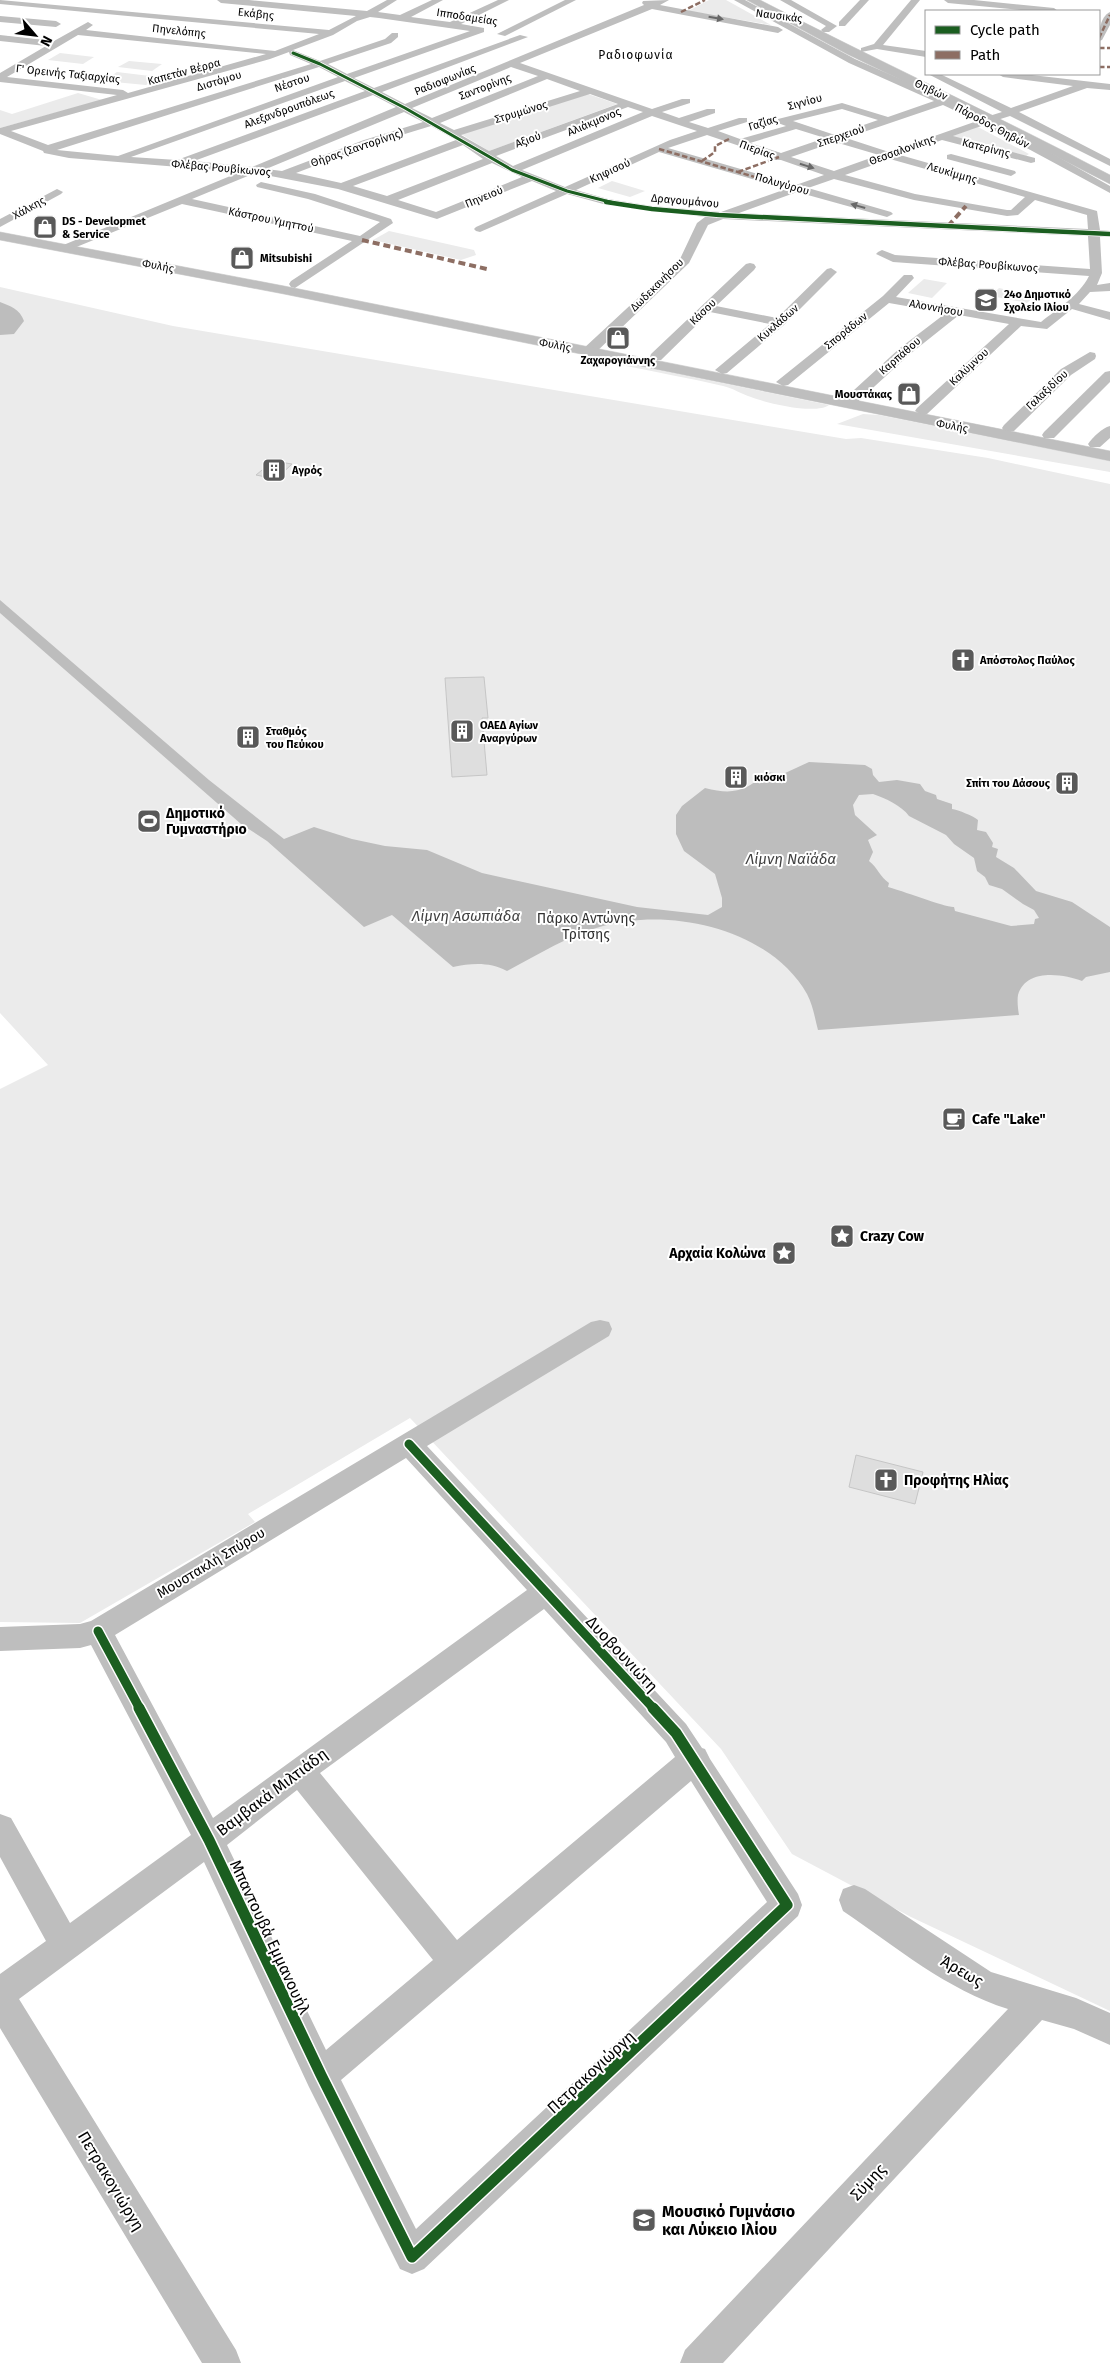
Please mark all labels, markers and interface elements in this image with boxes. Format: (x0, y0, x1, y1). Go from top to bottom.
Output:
street label: Εκάβης (237, 6, 275, 22)
street label: Ιπποδαμείας (435, 6, 499, 28)
street label: Ναυσικάς (755, 7, 803, 25)
north arrow (10, 10, 60, 60)
legend (925, 10, 1100, 75)
one-way arrow (708, 15, 724, 23)
text: Cycle path (970, 21, 1040, 39)
street label: Πηνελόπης (151, 22, 207, 40)
text: N (36, 33, 56, 49)
text: Path (970, 46, 1000, 64)
district label: Ραδιοφωνία (598, 48, 674, 62)
street label: Καπετάν Βέρρα (146, 56, 222, 88)
street label: Γ' Ορεινής Ταξιαρχίας (15, 62, 121, 86)
street label: Ραδιοφωνίας (413, 62, 477, 98)
street label: Διστόμου (195, 68, 243, 94)
street label: Νέστου (273, 71, 311, 95)
street label: Σαντορίνης (457, 71, 513, 103)
street label: Θηβών (913, 77, 950, 103)
street label: Αλεξανδρουπόλεως (242, 87, 336, 131)
street label: Σιγνίου (786, 91, 824, 113)
street label: Στρυμώνος (493, 98, 549, 126)
street label: Πάροδος Θηβών (953, 101, 1032, 151)
street label: Αλιάκμονος (565, 105, 623, 139)
street label: Γαζίας (747, 112, 779, 134)
street label: Σπερχειού (816, 122, 866, 150)
street label: Θήρας (Σαντορίνης) (309, 126, 405, 170)
street label: Αξιού (513, 129, 543, 151)
street label: Θεσσαλονίκης (867, 132, 937, 168)
street label: Κατερίνης (961, 136, 1011, 160)
street label: Πιερίας (738, 138, 776, 162)
street label: Κηφισού (588, 156, 632, 186)
street label: Φλέβας Ρουβίκωνος (171, 157, 271, 179)
street label: Λευκίμμης (926, 160, 978, 186)
one-way arrow (799, 163, 814, 171)
street label: Πολυγύρου (753, 170, 811, 198)
street label: Πηνειού (463, 183, 505, 211)
street label: Δραγουμάνου (650, 192, 720, 210)
street label: Χάλκης (11, 194, 47, 222)
one-way arrow (850, 202, 866, 210)
street label: Κάστρου Υμηττού (227, 205, 315, 235)
shop icon: DS - Developmet & Service (32, 214, 58, 240)
place label: DS - Developmet & Service (62, 215, 146, 241)
shop icon: Mitsubishi (229, 245, 255, 271)
place label: Mitsubishi (260, 252, 312, 265)
street label: Φλέβας Ρουβίκωνος (938, 255, 1038, 275)
street label: Δωδεκανήσου (628, 256, 686, 314)
street label: Φυλής (141, 257, 175, 275)
school or university icon: 24ο Δημοτικό Σχολείο Ιλίου (973, 287, 999, 313)
place label: 24ο Δημοτικό Σχολείο Ιλίου (1004, 288, 1071, 314)
street label: Κάσου (687, 296, 719, 328)
street label: Αλοννήσου (908, 297, 964, 319)
street label: Κυκλάδων (755, 301, 802, 344)
street label: Σποράδων (822, 309, 871, 352)
shop icon: Ζαχαρογιάννης (605, 325, 631, 351)
street label: Καρπάθου (877, 334, 923, 378)
street label: Φυλής (538, 336, 572, 354)
street label: Καλύμνου (947, 346, 991, 388)
place label: Ζαχαρογιάννης (581, 354, 656, 367)
street label: Γαλαξιδίου (1023, 367, 1071, 413)
shop icon: Μουστάκας (896, 381, 922, 407)
place label: Μουστάκας (835, 388, 893, 401)
street label: Φυλής (935, 417, 969, 435)
building icon: Αγρός (261, 457, 287, 483)
place label: Αγρός (291, 464, 323, 477)
church icon: Απόστολος Παύλος (950, 647, 976, 673)
place label: Απόστολος Παύλος (979, 654, 1075, 667)
building icon: ΟΑΕΔ Αγίων Αναργύρων (449, 718, 475, 744)
place label: ΟΑΕΔ Αγίων Αναργύρων (479, 719, 539, 745)
building icon: Σταθμός του Πεύκου (235, 724, 261, 750)
place label: Σταθμός του Πεύκου (265, 725, 324, 751)
building icon: κιόσκι (723, 764, 749, 790)
building icon: Σπίτι του Δάσους (1054, 770, 1080, 796)
place label: κιόσκι (754, 771, 785, 784)
place label: Σπίτι του Δάσους (966, 777, 1051, 790)
place label: Δημοτικό Γυμναστήριο (165, 805, 247, 838)
sports icon: Δημοτικό Γυμναστήριο (136, 808, 162, 834)
water label: Λίμνη Ναϊάδα (745, 850, 836, 868)
water label: Λίμνη Ασωπιάδα (411, 907, 520, 925)
park label: Πάρκο Αντώνης Τρίτσης (537, 910, 636, 943)
cafe icon: Cafe "Lake" (941, 1106, 967, 1132)
place label: Cafe "Lake" (972, 1111, 1046, 1128)
place icon: Crazy Cow (829, 1223, 855, 1249)
place label: Crazy Cow (860, 1228, 925, 1245)
place icon: Αρχαία Κολώνα (771, 1240, 797, 1266)
place label: Αρχαία Κολώνα (668, 1245, 767, 1262)
church icon: Προφήτης Ηλίας (873, 1467, 899, 1493)
place label: Προφήτης Ηλίας (904, 1472, 1009, 1489)
street label: Μουστακλή Σπύρου (154, 1524, 268, 1602)
street label: Δυοβουνιώτη (582, 1612, 662, 1696)
street label: Βαμβακά Μιλτιάδη (213, 1744, 331, 1840)
street label: Μπαντουβά Εμμανουήλ (226, 1857, 315, 2018)
street label: Άρεως (937, 1951, 987, 1991)
street label: Πετρακογιώργη (543, 2027, 639, 2117)
street label: Πετρακογιώργη (74, 2128, 148, 2234)
street label: Σύμης (846, 2159, 890, 2204)
place label: Μουσικό Γυμνάσιο και Λύκειο Ιλίου (662, 2202, 795, 2239)
school or university icon: Μουσικό Γυμνάσιο και Λύκειο Ιλίου (631, 2207, 657, 2233)

